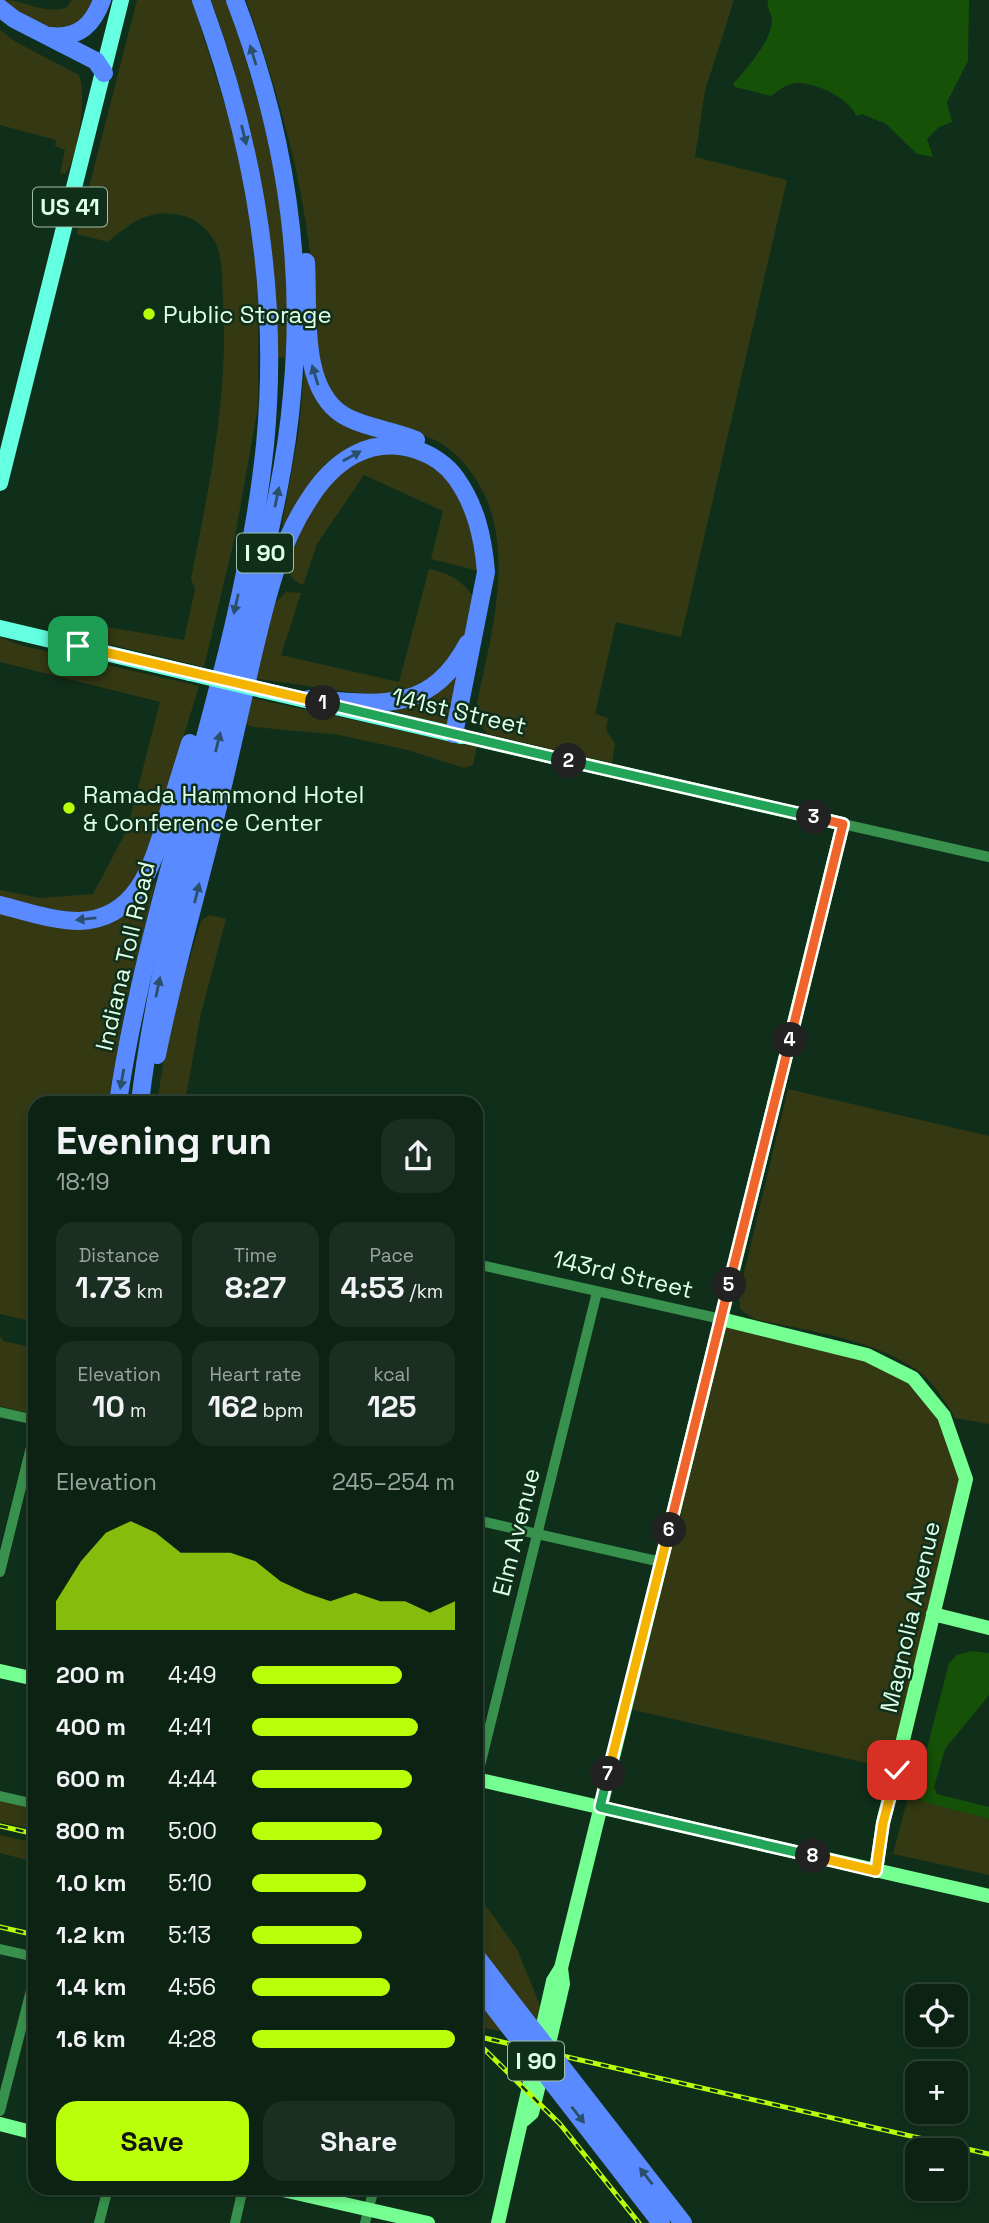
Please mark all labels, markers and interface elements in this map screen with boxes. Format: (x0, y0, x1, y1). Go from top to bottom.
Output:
one-way arrow (248, 44, 258, 65)
one-way arrow (239, 124, 250, 146)
road number: US 41 (33, 188, 107, 227)
place label: Public Storage (163, 299, 332, 330)
marker: Public Storage (141, 306, 157, 322)
one-way arrow (309, 364, 319, 385)
one-way arrow (342, 450, 361, 462)
one-way arrow (272, 486, 283, 508)
road number: I 90 (237, 534, 293, 572)
one-way arrow (230, 593, 241, 615)
pin (48, 616, 108, 676)
icon: arrive (59, 627, 97, 665)
street label: 141st Street (389, 680, 529, 742)
pin: 1 (306, 686, 340, 720)
text: 1 (318, 690, 327, 715)
one-way arrow (213, 731, 224, 753)
pin: 2 (552, 744, 586, 778)
text: 2 (563, 748, 574, 773)
place label: Ramada Hammond Hotel & Conference Center (83, 779, 364, 838)
marker: Ramada Hammond Hotel & Conference Center (61, 800, 77, 816)
pin: 3 (796, 800, 832, 834)
text: 3 (808, 804, 819, 829)
street label: Indiana Toll Road (88, 858, 162, 1054)
one-way arrow (192, 882, 203, 904)
one-way arrow (75, 914, 97, 925)
one-way arrow (153, 976, 164, 998)
pin: 4 (772, 1023, 808, 1058)
text: 4 (783, 1027, 796, 1052)
one-way arrow (116, 1068, 127, 1090)
text: Evening run (56, 1117, 272, 1165)
button: share (381, 1119, 455, 1193)
text: 18:19 (56, 1167, 109, 1197)
text: Distance (79, 1243, 160, 1268)
text: Time (234, 1243, 277, 1268)
text: Pace (370, 1243, 414, 1268)
street label: 143rd Street (550, 1243, 696, 1305)
text: 1.73 (75, 1268, 132, 1307)
text: 8:27 (225, 1268, 286, 1307)
text: 4:53 (340, 1268, 405, 1307)
pin: 5 (712, 1268, 746, 1302)
text: 5 (723, 1272, 734, 1297)
text: km (132, 1279, 163, 1304)
text: /km (405, 1279, 443, 1304)
text: Elevation (78, 1362, 161, 1387)
text: Heart rate (209, 1362, 302, 1387)
text: kcal (373, 1362, 410, 1387)
text: 10 (92, 1387, 125, 1426)
text: 162 (208, 1387, 258, 1426)
text: 125 (367, 1387, 417, 1426)
text: m (125, 1398, 146, 1423)
text: bpm (258, 1398, 303, 1423)
street label: Elm Avenue (485, 1465, 547, 1599)
text: Elevation (56, 1467, 157, 1497)
text: 245–254 m (332, 1467, 455, 1497)
pin: 6 (652, 1512, 686, 1548)
text: 6 (663, 1517, 674, 1542)
street label: Magnolia Avenue (873, 1518, 947, 1716)
text: 200 m (56, 1660, 125, 1690)
text: 4:49 (168, 1660, 217, 1690)
text: 400 m (56, 1712, 126, 1742)
text: 4:41 (168, 1712, 212, 1742)
pin (867, 1740, 927, 1800)
icon: check (878, 1751, 916, 1789)
pin: 7 (590, 1756, 626, 1792)
text: 7 (602, 1761, 613, 1786)
text: 600 m (56, 1764, 126, 1794)
text: 4:44 (168, 1764, 217, 1794)
text: 800 m (56, 1816, 125, 1846)
text: 5:00 (168, 1816, 217, 1846)
pin: 8 (796, 1839, 830, 1874)
text: 8 (807, 1843, 818, 1868)
text: 1.0 km (56, 1868, 126, 1898)
text: 5:10 (168, 1868, 212, 1898)
text: 1.2 km (56, 1920, 125, 1950)
text: 5:13 (168, 1920, 211, 1950)
text: 1.4 km (56, 1972, 126, 2002)
text: 4:56 (168, 1972, 216, 2002)
map controls (905, 1984, 968, 2201)
button: locate (905, 1984, 968, 2047)
text: 1.6 km (56, 2024, 126, 2054)
text: 4:28 (168, 2024, 216, 2054)
road number: I 90 (508, 2042, 564, 2080)
button: + (905, 2061, 968, 2124)
button: Save (56, 2101, 249, 2181)
button: Share (263, 2101, 455, 2181)
one-way arrow (570, 2106, 585, 2124)
button: − (905, 2138, 968, 2201)
one-way arrow (639, 2167, 654, 2185)

